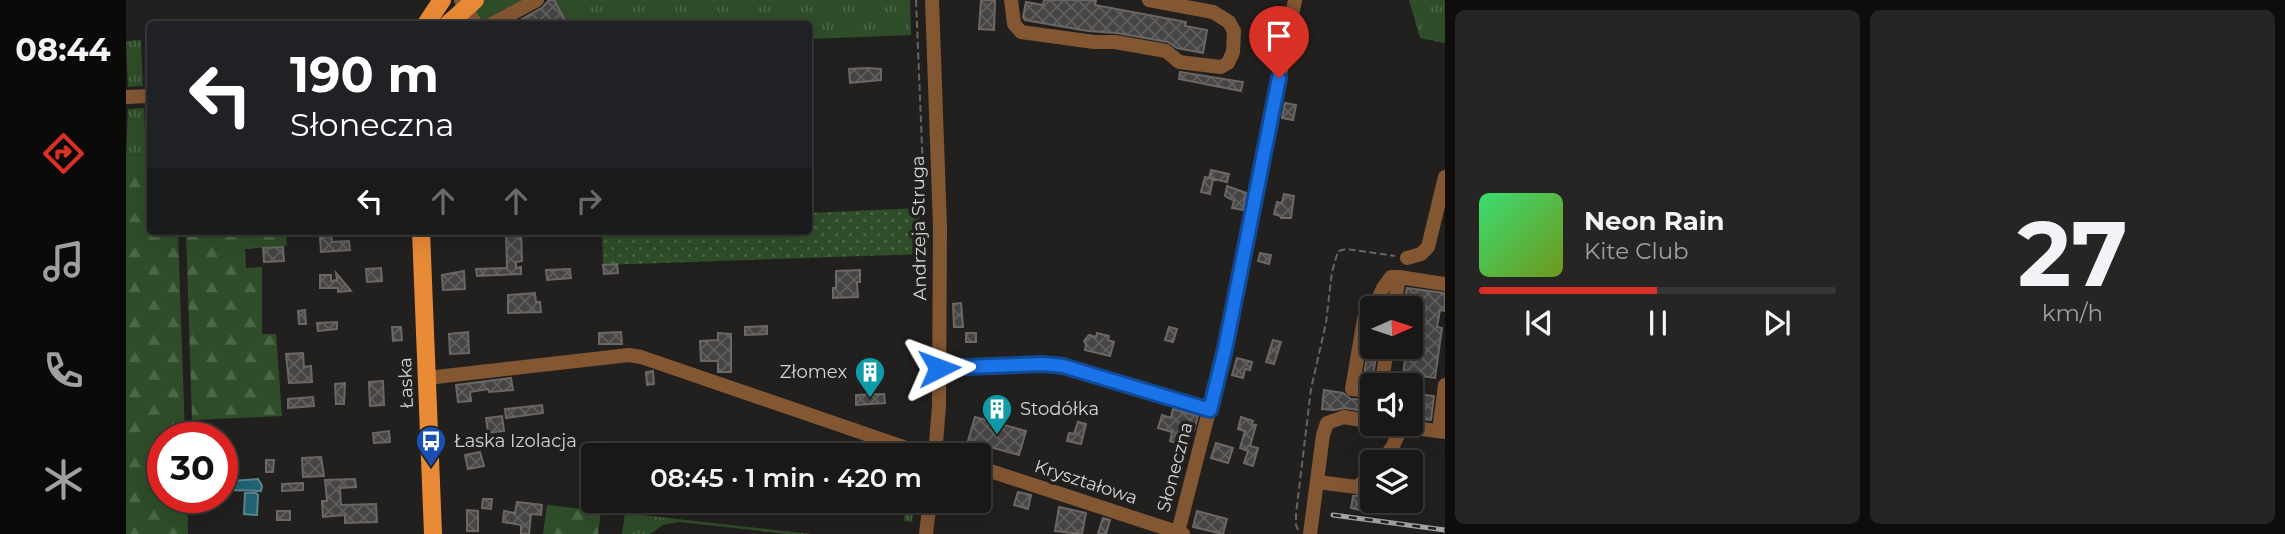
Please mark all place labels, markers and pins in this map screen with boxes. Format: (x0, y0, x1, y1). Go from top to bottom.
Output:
pin (1249, 6, 1309, 78)
building icon: Złomex (853, 355, 887, 399)
place label: Złomex (780, 361, 847, 383)
building icon: Stodółka (980, 392, 1014, 436)
place label: Stodółka (1020, 398, 1099, 420)
bus stop icon: Łaska Izolacja (414, 424, 448, 468)
place label: Łaska Izolacja (454, 430, 577, 452)

